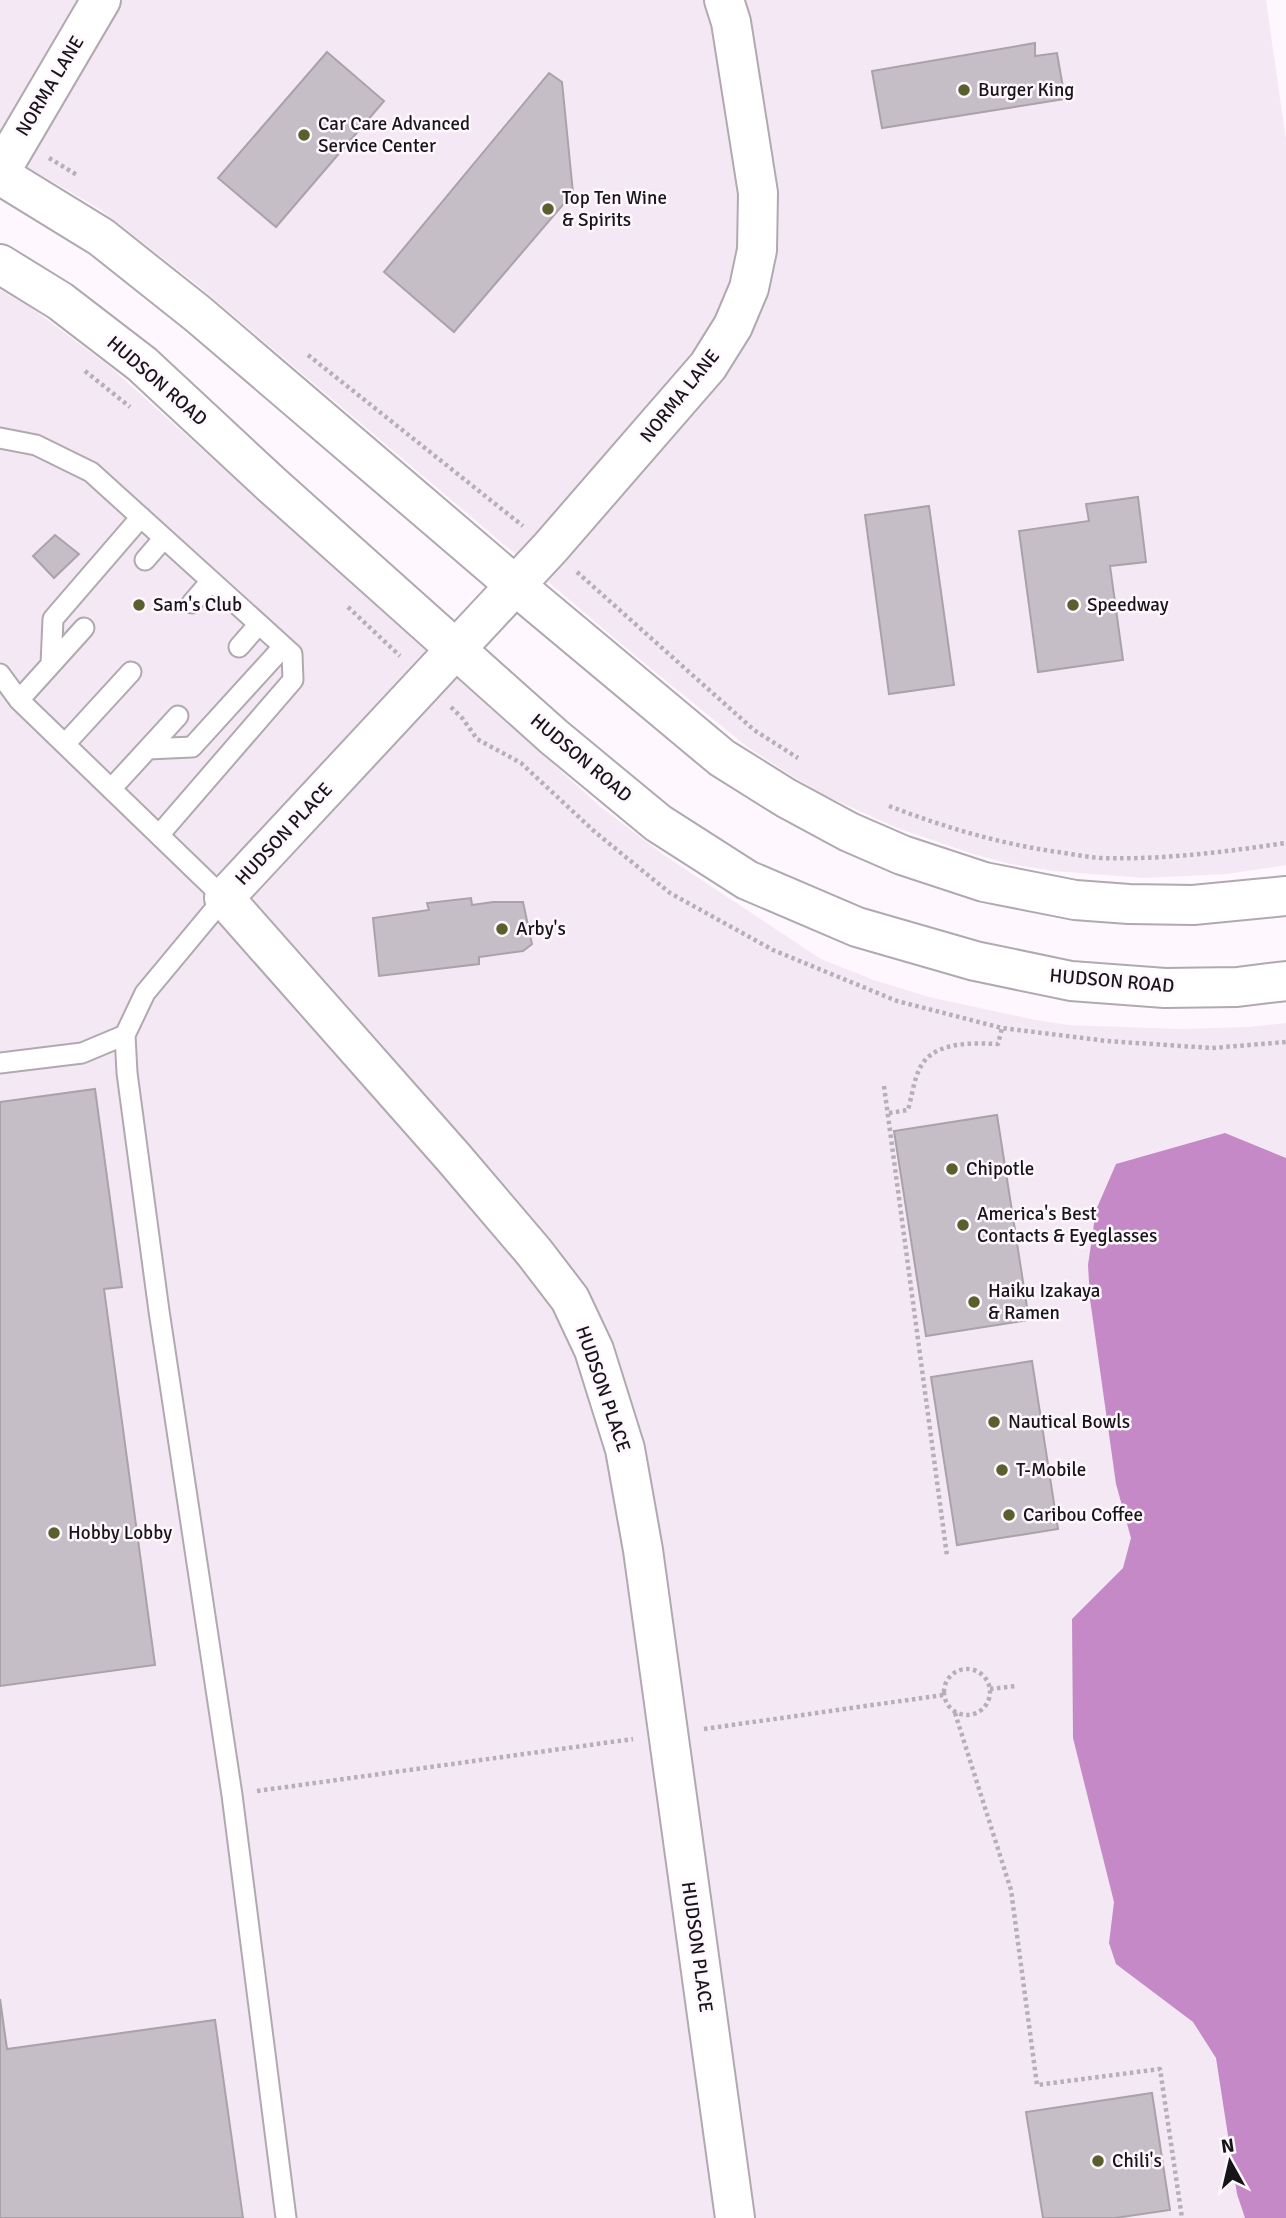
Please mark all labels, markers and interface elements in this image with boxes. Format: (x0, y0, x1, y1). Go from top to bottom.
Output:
street label: NORMA LANE (11, 31, 89, 141)
place label: Burger King (978, 78, 1074, 102)
marker: Burger King (956, 82, 972, 98)
place label: Car Care Advanced Service Center (318, 112, 470, 158)
marker: Car Care Advanced Service Center (296, 127, 312, 143)
place label: Top Ten Wine & Spirits (562, 186, 667, 232)
marker: Top Ten Wine & Spirits (540, 201, 556, 217)
street label: HUDSON ROAD (102, 331, 212, 431)
street label: NORMA LANE (635, 345, 725, 447)
place label: Sam's Club (153, 593, 242, 617)
place label: Speedway (1087, 593, 1169, 617)
marker: Sam's Club (131, 597, 147, 613)
marker: Speedway (1065, 597, 1081, 613)
street label: HUDSON ROAD (525, 709, 637, 807)
street label: HUDSON PLACE (230, 778, 338, 890)
place label: Arby's (516, 917, 566, 941)
marker: Arby's (494, 921, 510, 937)
street label: HUDSON ROAD (1049, 964, 1175, 998)
place label: Chipotle (966, 1157, 1034, 1181)
marker: Chipotle (944, 1161, 960, 1177)
place label: America's Best Contacts & Eyeglasses (977, 1202, 1157, 1248)
marker: America's Best Contacts & Eyeglasses (955, 1217, 971, 1233)
place label: Haiku Izakaya & Ramen (988, 1279, 1100, 1325)
marker: Haiku Izakaya & Ramen (966, 1294, 982, 1310)
street label: HUDSON PLACE (570, 1323, 636, 1455)
place label: Nautical Bowls (1008, 1410, 1130, 1434)
marker: Nautical Bowls (986, 1414, 1002, 1430)
place label: T-Mobile (1016, 1458, 1086, 1482)
marker: T-Mobile (994, 1462, 1010, 1478)
place label: Caribou Coffee (1023, 1503, 1143, 1527)
marker: Caribou Coffee (1001, 1507, 1017, 1523)
place label: Hobby Lobby (68, 1521, 172, 1545)
marker: Hobby Lobby (46, 1525, 62, 1541)
street label: HUDSON PLACE (676, 1880, 718, 2014)
north arrow (1195, 2127, 1265, 2197)
text: N (1220, 2133, 1236, 2159)
place label: Chili's (1112, 2149, 1162, 2173)
marker: Chili's (1090, 2153, 1106, 2169)

